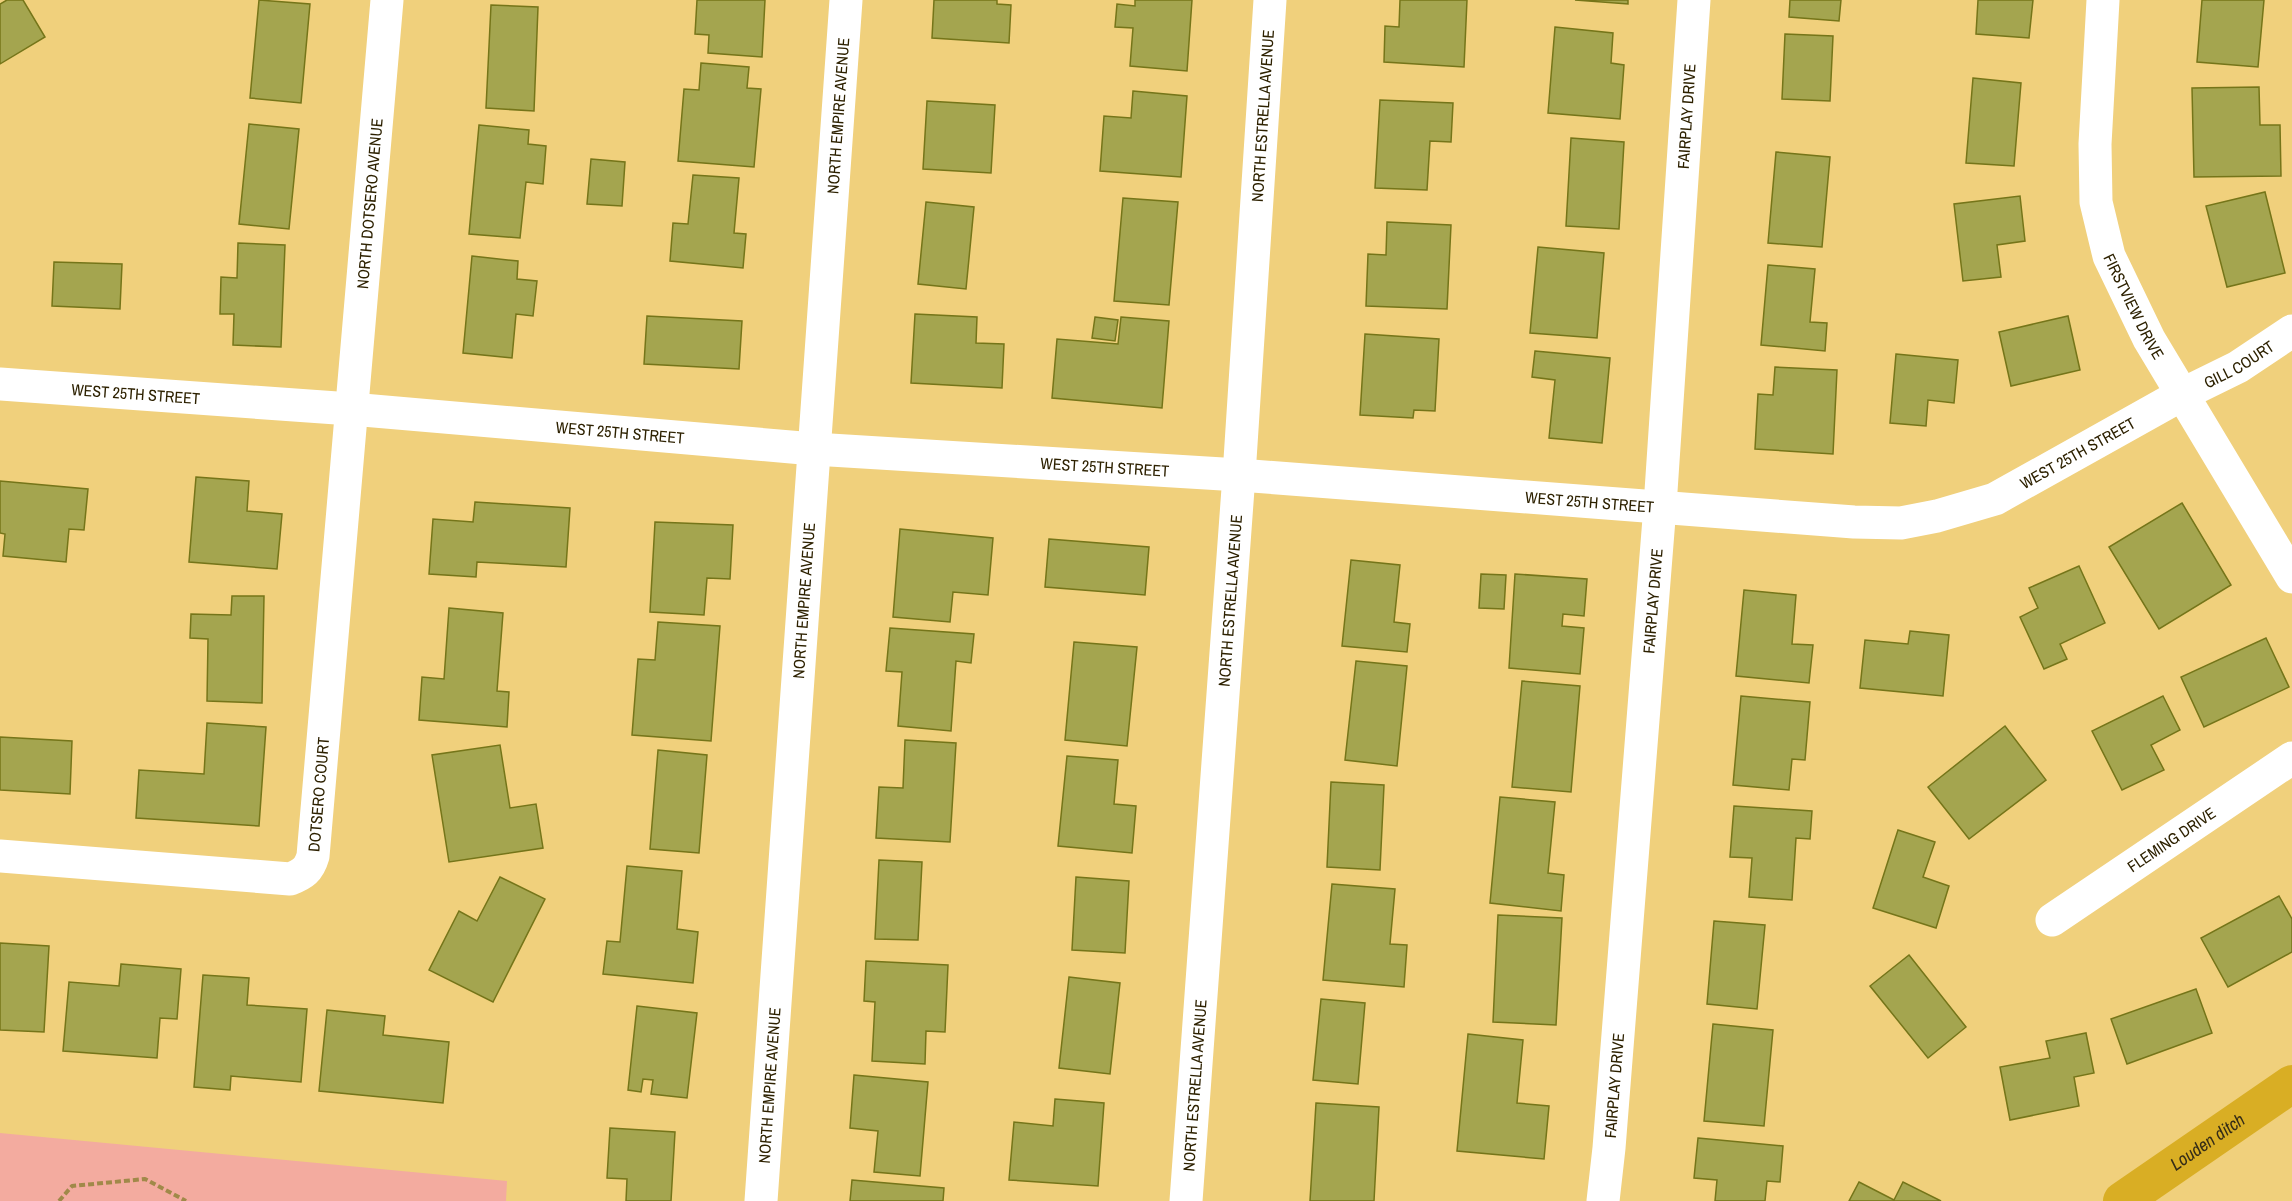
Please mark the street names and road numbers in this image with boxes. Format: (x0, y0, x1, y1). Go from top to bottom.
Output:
street label: NORTH ESTRELLA AVENUE (1246, 29, 1279, 203)
street label: NORTH EMPIRE AVENUE (821, 37, 854, 195)
street label: FAIRPLAY DRIVE (1672, 63, 1701, 170)
street label: NORTH DOTSERO AVENUE (351, 117, 388, 290)
street label: FIRSTVIEW DRIVE (2098, 250, 2170, 363)
street label: GILL COURT (2200, 335, 2278, 393)
street label: WEST 25TH STREET (71, 378, 201, 409)
street label: WEST 25TH STREET (2016, 412, 2139, 494)
street label: WEST 25TH STREET (555, 416, 685, 449)
street label: WEST 25TH STREET (1040, 452, 1170, 482)
street label: WEST 25TH STREET (1524, 486, 1655, 518)
street label: NORTH ESTRELLA AVENUE (1213, 514, 1247, 687)
street label: NORTH EMPIRE AVENUE (787, 522, 820, 679)
street label: FAIRPLAY DRIVE (1637, 548, 1668, 654)
street label: DOTSERO COURT (302, 736, 334, 853)
street label: FLEMING DRIVE (2123, 802, 2220, 877)
street label: NORTH ESTRELLA AVENUE (1177, 998, 1212, 1172)
street label: NORTH EMPIRE AVENUE (753, 1006, 786, 1164)
street label: FAIRPLAY DRIVE (1599, 1032, 1629, 1139)

